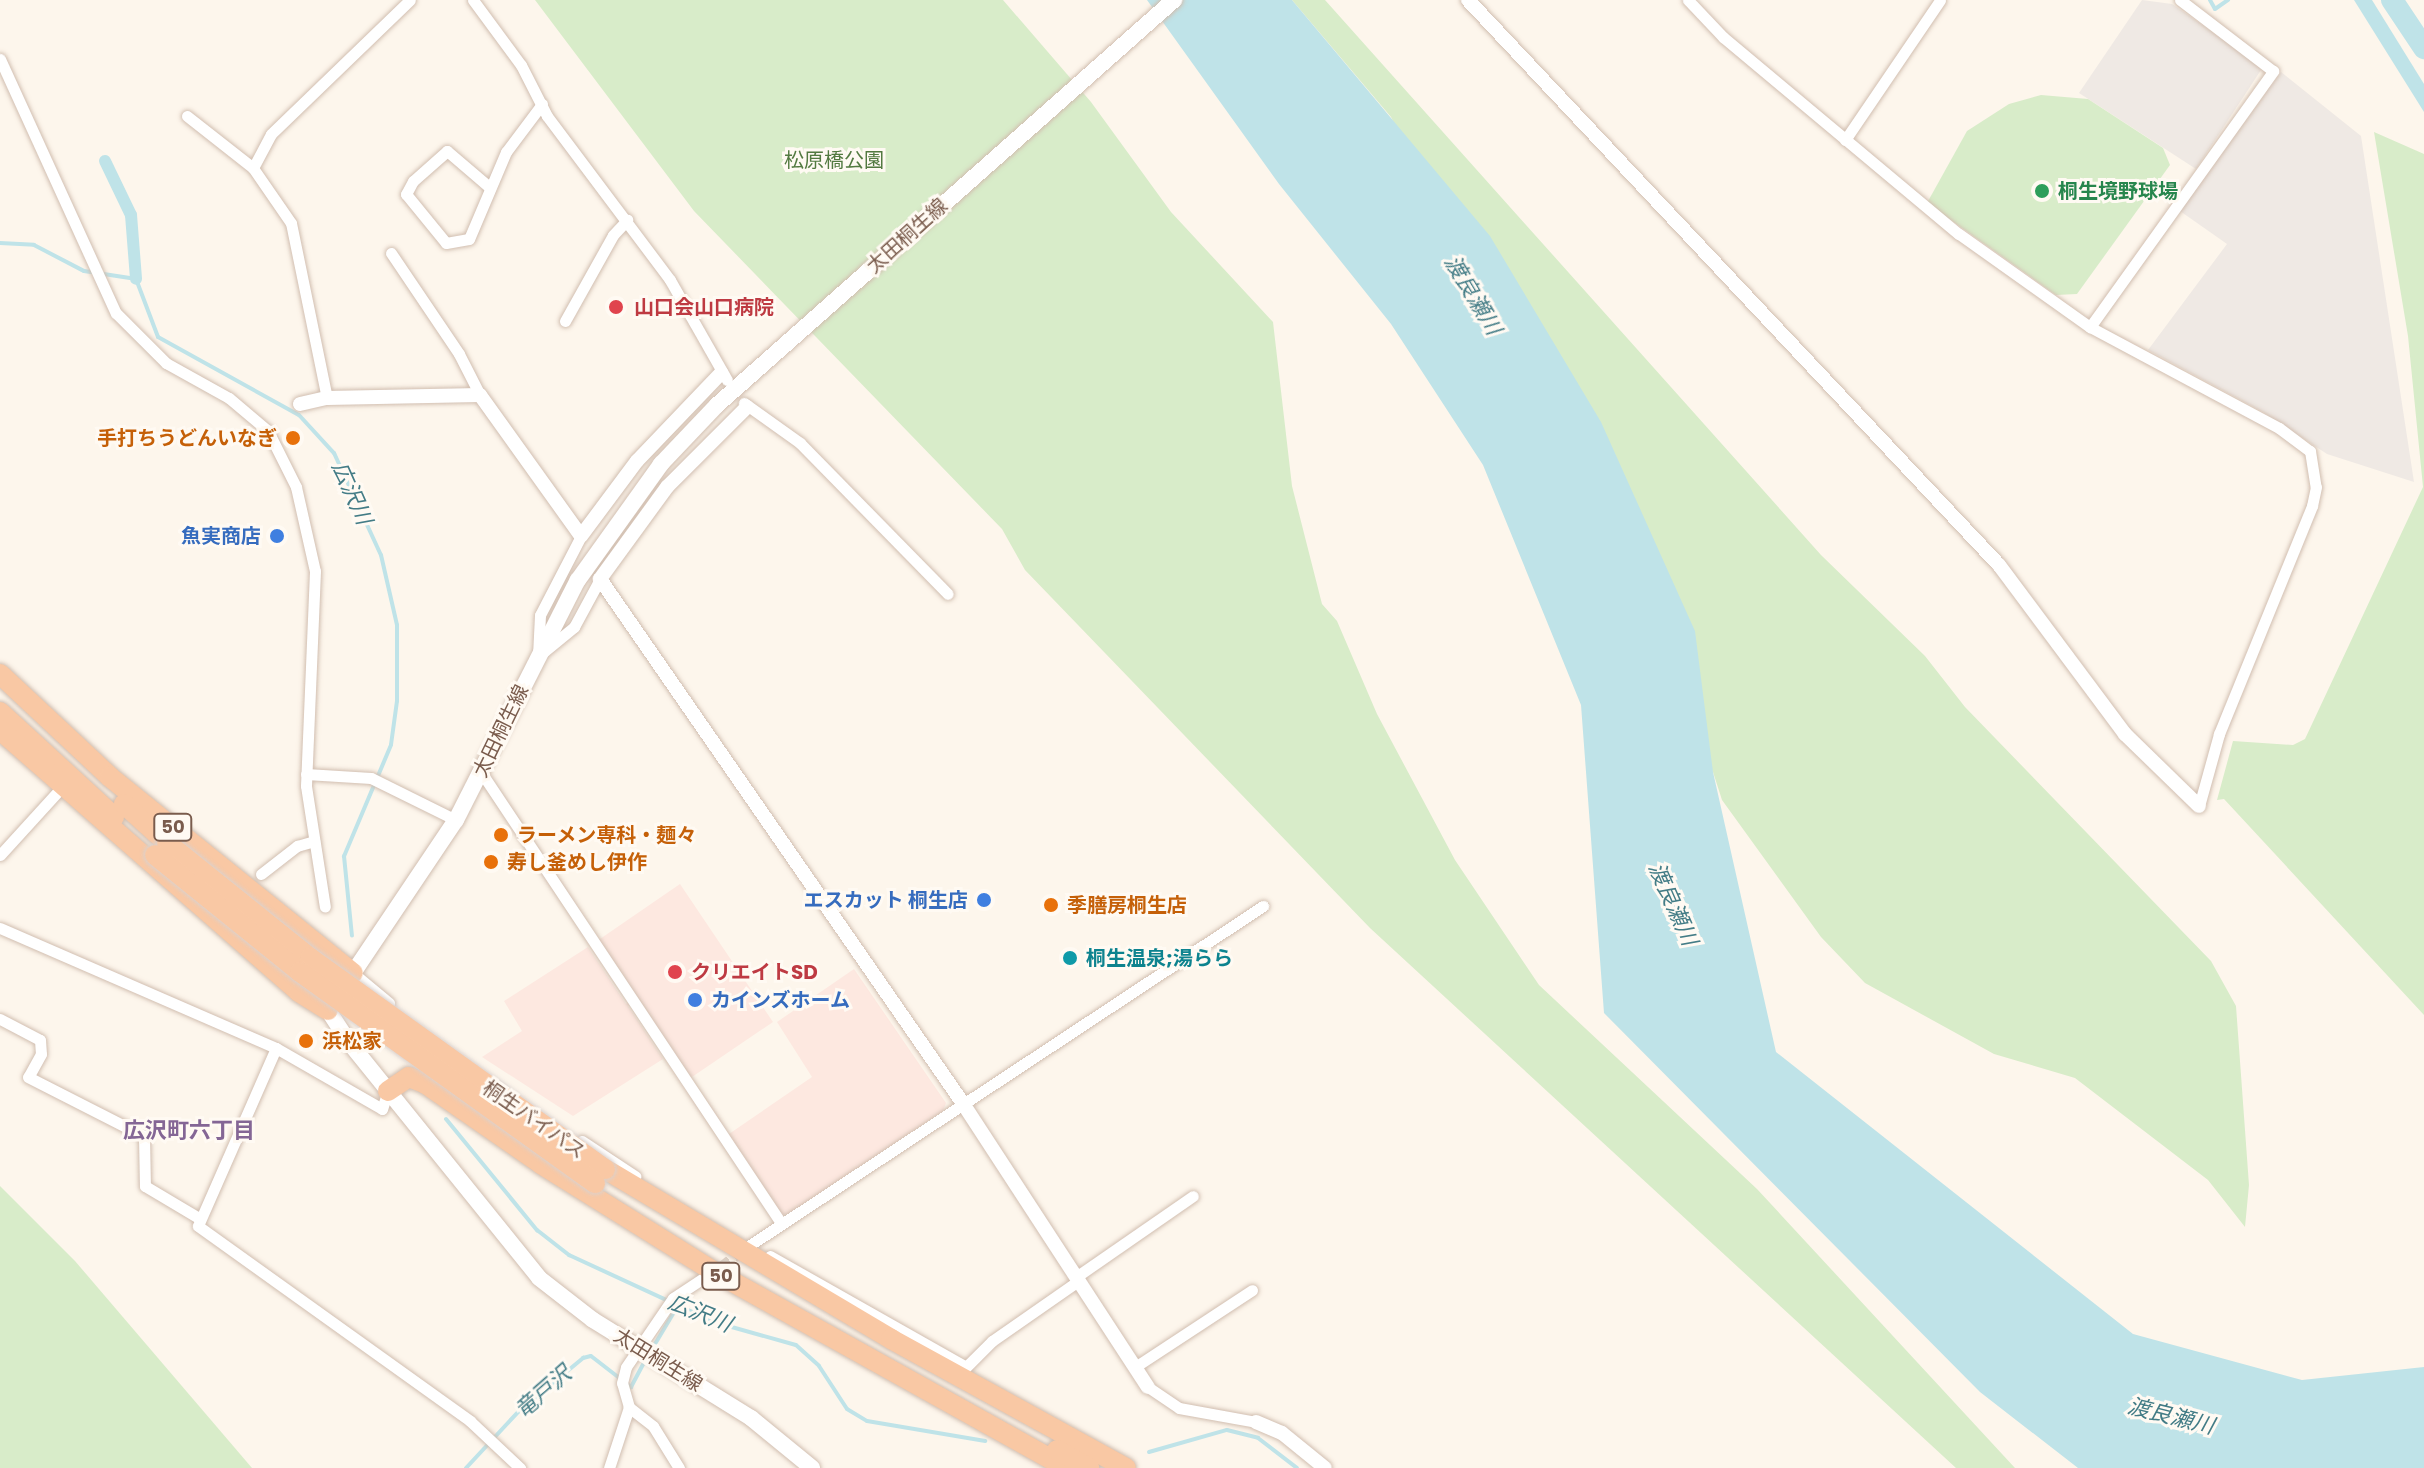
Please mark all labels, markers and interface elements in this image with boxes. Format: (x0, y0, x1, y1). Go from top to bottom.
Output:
park label: 松原橋公園 (784, 148, 884, 172)
place label: 桐生境野球場 (2058, 179, 2178, 203)
marker: 桐生境野球場 (2033, 182, 2051, 200)
street label: 太田桐生線 (862, 194, 952, 278)
water label: 渡良瀬川 (1439, 250, 1507, 340)
place label: 山口会山口病院 (634, 295, 774, 319)
marker: 山口会山口病院 (605, 296, 627, 318)
place label: 手打ちうどんいなぎ (97, 426, 277, 450)
marker: 手打ちうどんいなぎ (284, 429, 302, 447)
water label: 広沢川 (327, 457, 377, 529)
place label: 魚実商店 (181, 524, 261, 548)
marker: 魚実商店 (268, 527, 286, 545)
street label: 太田桐生線 (468, 681, 534, 781)
road number: 50 (153, 813, 193, 841)
place label: ラーメン専科・麺々 (517, 823, 697, 847)
marker: ラーメン専科・麺々 (492, 826, 510, 844)
place label: 寿し釜めし伊作 (507, 850, 647, 874)
marker: 寿し釜めし伊作 (482, 853, 500, 871)
water label: 渡良瀬川 (1643, 858, 1703, 950)
place label: エスカット 桐生店 (804, 888, 968, 912)
marker: エスカット 桐生店 (975, 891, 993, 909)
place label: 季膳房桐生店 (1067, 893, 1187, 917)
marker: 季膳房桐生店 (1042, 896, 1060, 914)
place label: 桐生温泉;湯らら (1086, 946, 1233, 970)
marker: 桐生温泉;湯らら (1061, 949, 1079, 967)
place label: クリエイトSD (691, 960, 818, 984)
marker: クリエイトSD (666, 963, 684, 981)
place label: カインズホーム (711, 988, 851, 1012)
marker: カインズホーム (686, 991, 704, 1009)
place label: 浜松家 (322, 1029, 382, 1053)
marker: 浜松家 (297, 1032, 315, 1050)
street label: 桐生バイパス (478, 1076, 590, 1164)
district label: 広沢町六丁目 (123, 1118, 255, 1144)
road number: 50 (701, 1262, 741, 1290)
water label: 広沢川 (664, 1288, 736, 1338)
street label: 太田桐生線 (609, 1323, 707, 1397)
water label: 竜戸沢 (509, 1360, 577, 1424)
water label: 渡良瀬川 (2125, 1393, 2217, 1439)

